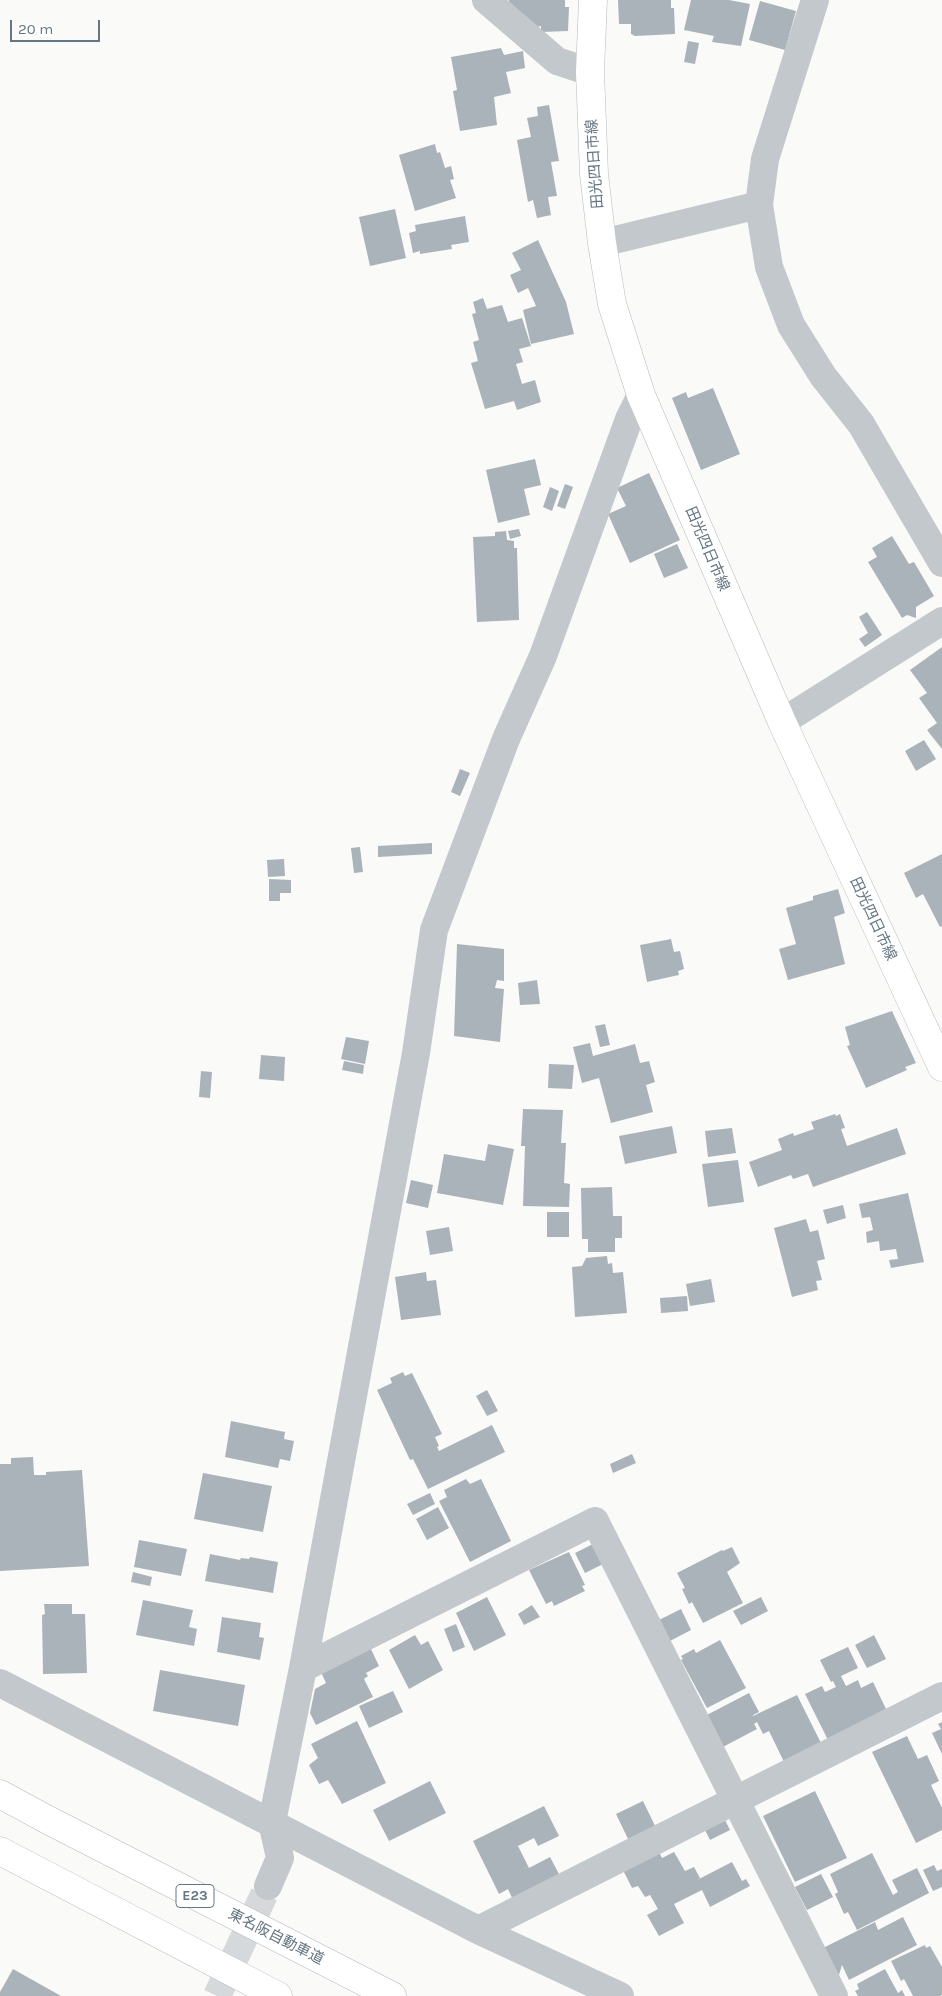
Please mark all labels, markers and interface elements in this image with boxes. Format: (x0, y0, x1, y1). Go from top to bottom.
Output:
scale bar (12, 10, 102, 42)
text: 20 m (18, 20, 53, 38)
street label: 田光四日市線 (583, 118, 607, 210)
street label: 田光四日市線 (681, 504, 733, 594)
street label: 田光四日市線 (846, 874, 900, 964)
road number: E23 (176, 1884, 214, 1908)
street label: 東名阪自動車道 (225, 1905, 327, 1969)

